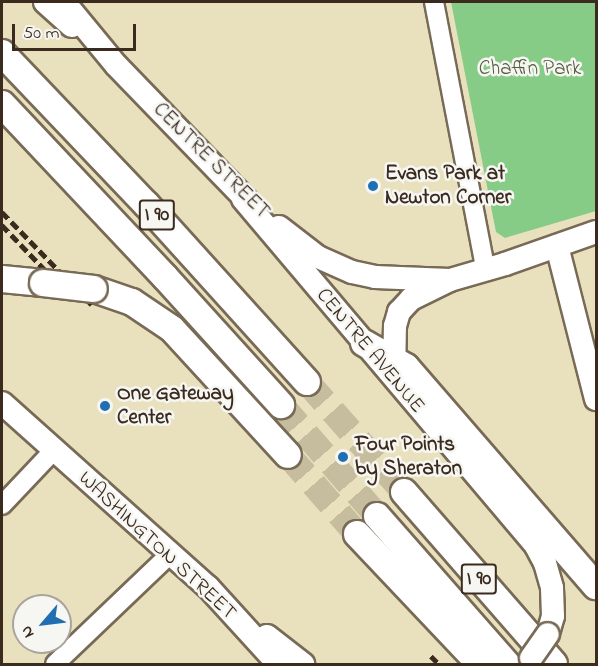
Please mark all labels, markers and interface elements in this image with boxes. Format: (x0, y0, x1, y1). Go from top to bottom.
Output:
scale bar (15, 12, 140, 50)
text: 50 m (23, 21, 60, 47)
park label: Chaffin Park (479, 56, 581, 82)
street label: CENTRE STREET (147, 97, 275, 225)
place label: Evans Park at Newton Corner (385, 161, 511, 211)
marker: Evans Park at Newton Corner (366, 179, 380, 193)
road number: I 90 (138, 198, 176, 232)
street label: CENTRE AVENUE (310, 283, 430, 419)
place label: One Gateway Center (117, 381, 234, 431)
marker: One Gateway Center (98, 399, 112, 413)
place label: Four Points by Sheraton (355, 432, 462, 482)
marker: Four Points by Sheraton (336, 450, 350, 464)
street label: WASHINGTON STREET (73, 466, 241, 626)
road number: I 90 (460, 562, 498, 596)
north arrow (12, 594, 72, 654)
text: N (15, 621, 41, 642)

